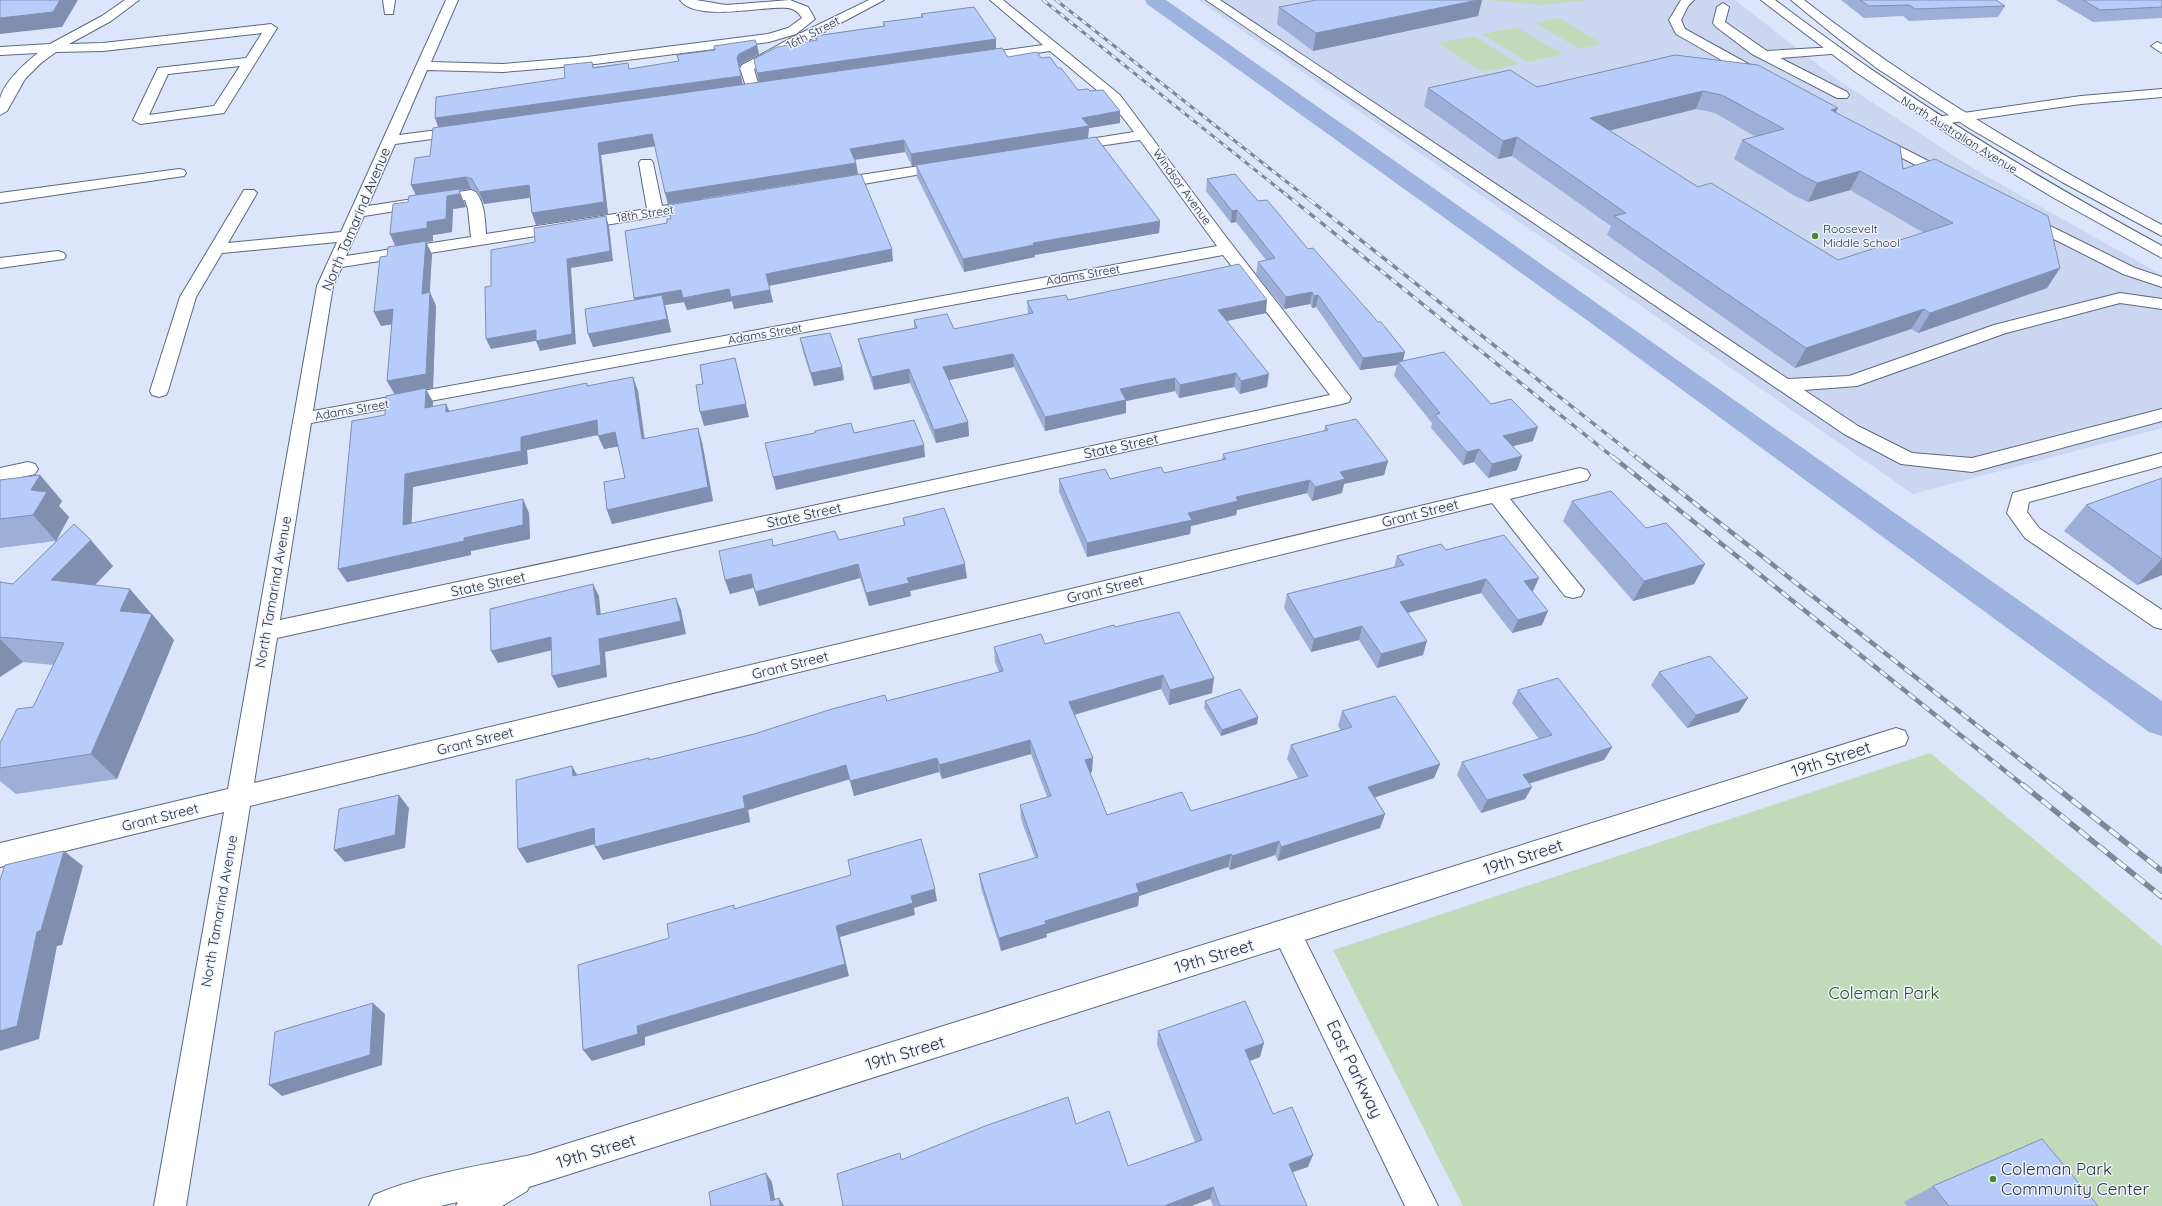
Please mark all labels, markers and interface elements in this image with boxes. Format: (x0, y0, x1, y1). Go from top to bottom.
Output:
street label: 16th Street (784, 13, 842, 52)
street label: North Australian Avenue (1898, 93, 2020, 177)
street label: North Tamarind Avenue (318, 145, 394, 293)
street label: Windsor Avenue (1150, 146, 1215, 228)
street label: 18th Street (615, 202, 675, 225)
place label: Roosevelt Middle School (1823, 221, 1900, 250)
marker: Roosevelt Middle School (1810, 231, 1820, 241)
street label: Adams Street (1045, 261, 1121, 288)
street label: Adams Street (727, 320, 803, 347)
street label: Adams Street (314, 396, 390, 423)
street label: State Street (1082, 429, 1160, 463)
street label: Grant Street (1380, 495, 1460, 531)
street label: State Street (765, 498, 843, 532)
street label: North Tamarind Avenue (251, 515, 295, 669)
street label: State Street (449, 567, 527, 601)
street label: Grant Street (1065, 571, 1145, 607)
street label: Grant Street (750, 647, 830, 683)
street label: Grant Street (435, 723, 515, 759)
street label: 19th Street (1788, 736, 1873, 781)
street label: Grant Street (120, 799, 200, 835)
street label: North Tamarind Avenue (197, 834, 241, 988)
street label: 19th Street (1480, 834, 1565, 879)
street label: 19th Street (1171, 933, 1257, 978)
park label: Coleman Park (1829, 982, 1939, 1003)
street label: East Parkway (1323, 1016, 1388, 1122)
street label: 19th Street (862, 1030, 948, 1075)
street label: 19th Street (553, 1128, 639, 1173)
place label: Coleman Park Community Center (2001, 1158, 2149, 1199)
marker: Coleman Park Community Center (1988, 1174, 1998, 1184)

